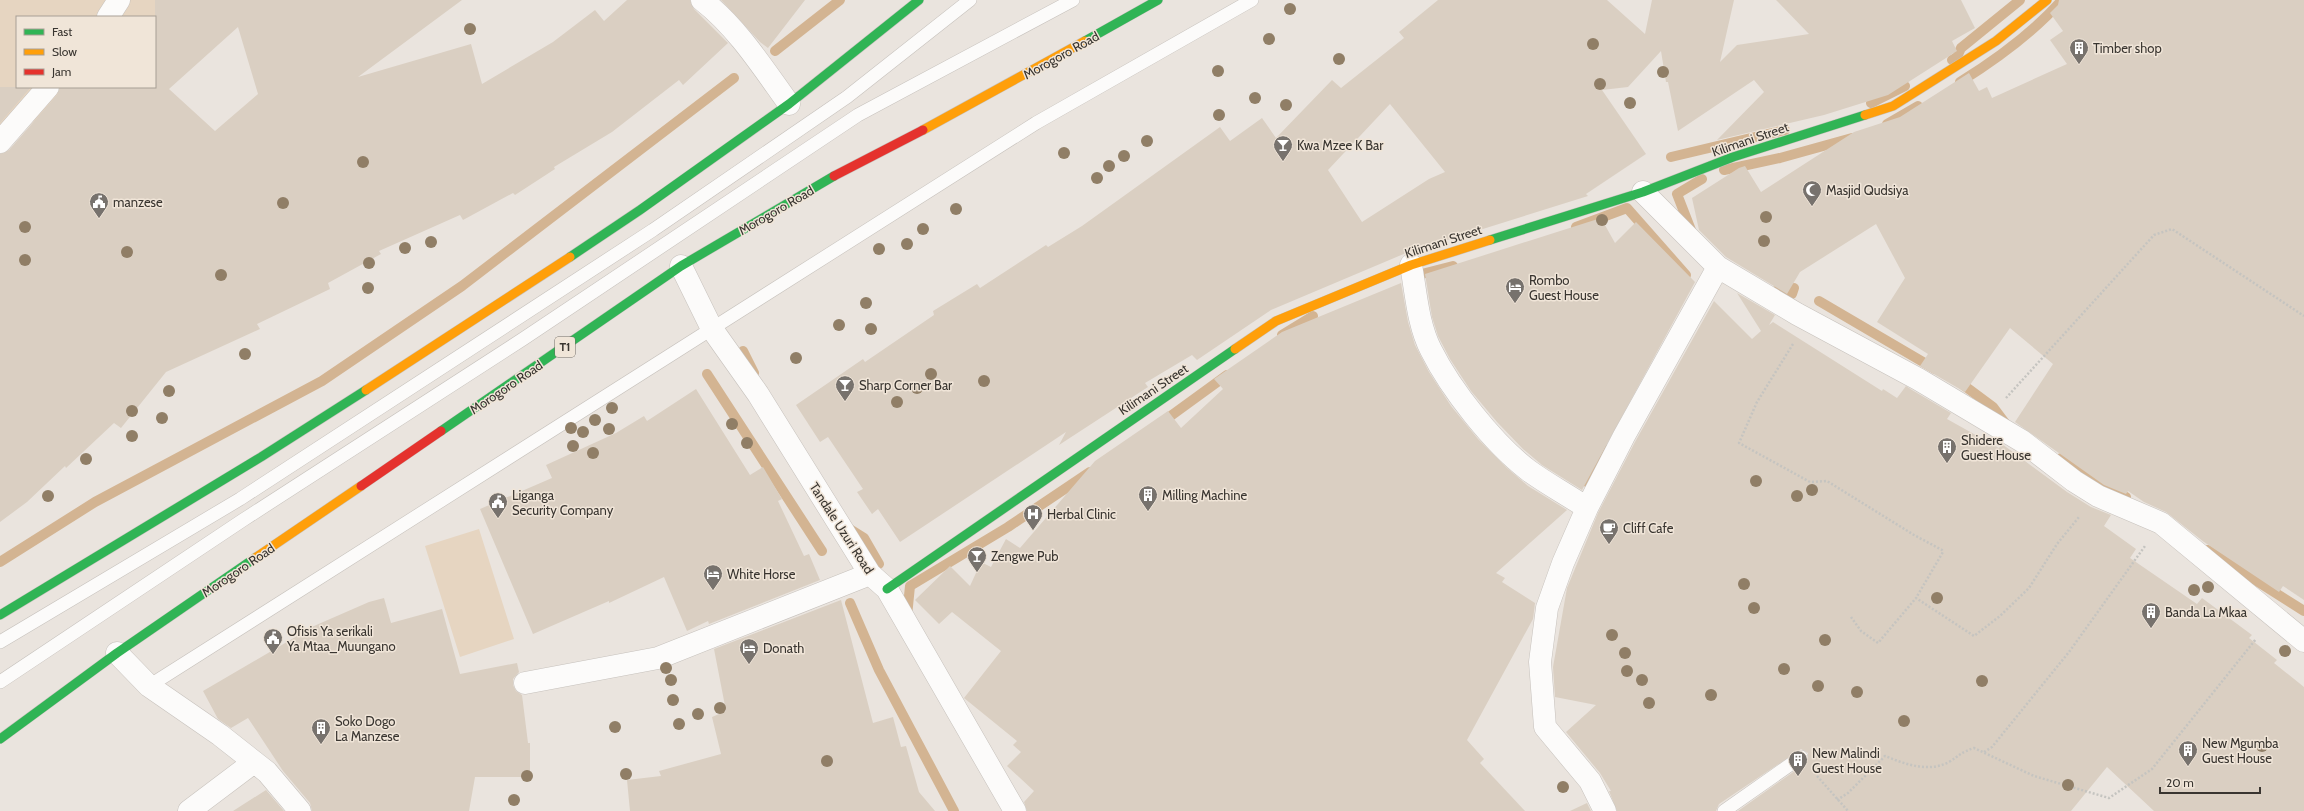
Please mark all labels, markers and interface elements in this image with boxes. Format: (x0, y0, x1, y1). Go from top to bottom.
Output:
legend (16, 16, 156, 88)
text: Fast (52, 24, 72, 39)
street label: Morogoro Road (1020, 28, 1102, 82)
building icon: Timber shop (2068, 37, 2090, 65)
place label: Timber shop (2093, 40, 2162, 56)
text: Slow (52, 44, 77, 59)
text: Jam (51, 64, 71, 79)
street label: Kilimani Street (1709, 118, 1791, 160)
bar icon: Kwa Mzee K Bar (1272, 134, 1294, 162)
place label: Kwa Mzee K Bar (1297, 137, 1384, 153)
mosque icon: Masjid Qudsiya (1801, 179, 1823, 207)
street label: Morogoro Road (735, 182, 817, 238)
place label: Masjid Qudsiya (1826, 182, 1909, 199)
public building icon: manzese (88, 191, 110, 219)
place label: manzese (113, 194, 163, 210)
street label: Kilimani Street (1402, 221, 1484, 261)
place label: Rombo Guest House (1529, 272, 1599, 303)
hotel icon: Rombo Guest House (1504, 276, 1526, 304)
road number: T1 (555, 337, 575, 357)
street label: Morogoro Road (467, 357, 545, 417)
street label: Kilimani Street (1115, 360, 1191, 418)
bar icon: Sharp Corner Bar (834, 374, 856, 402)
place label: Sharp Corner Bar (859, 377, 953, 393)
place label: Shidere Guest House (1961, 432, 2031, 463)
building icon: Shidere Guest House (1936, 436, 1958, 464)
street label: Tandale Uzuri Road (806, 479, 878, 577)
building icon: Milling Machine (1137, 484, 1159, 512)
place label: Liganga Security Company (512, 487, 614, 518)
place label: Milling Machine (1162, 487, 1247, 503)
public building icon: Liganga Security Company (487, 491, 509, 519)
hospital icon: Herbal Clinic (1022, 503, 1044, 531)
place label: Herbal Clinic (1047, 506, 1116, 522)
cafe icon: Cliff Cafe (1598, 517, 1620, 545)
place label: Cliff Cafe (1623, 520, 1674, 536)
street label: Morogoro Road (199, 540, 277, 600)
bar icon: Zengwe Pub (966, 545, 988, 573)
place label: Zengwe Pub (991, 548, 1058, 564)
hotel icon: White Horse (702, 563, 724, 591)
place label: White Horse (727, 566, 796, 582)
building icon: Banda La Mkaa (2140, 601, 2162, 629)
place label: Banda La Mkaa (2165, 604, 2248, 620)
place label: Ofisis Ya serikali Ya Mtaa_Muungano (286, 623, 396, 654)
public building icon: Ofisis Ya serikali Ya Mtaa_Muungano (262, 627, 284, 655)
hotel icon: Donath (738, 637, 760, 665)
place label: Donath (763, 640, 804, 656)
place label: Soko Dogo La Manzese (335, 713, 400, 744)
building icon: Soko Dogo La Manzese (310, 717, 332, 745)
place label: New Mgumba Guest House (2202, 735, 2279, 766)
building icon: New Mgumba Guest House (2177, 739, 2199, 767)
place label: New Malindi Guest House (1812, 745, 1882, 776)
building icon: New Malindi Guest House (1787, 749, 1809, 777)
scale bar (2160, 769, 2260, 795)
text: 20 m (2166, 775, 2194, 790)

